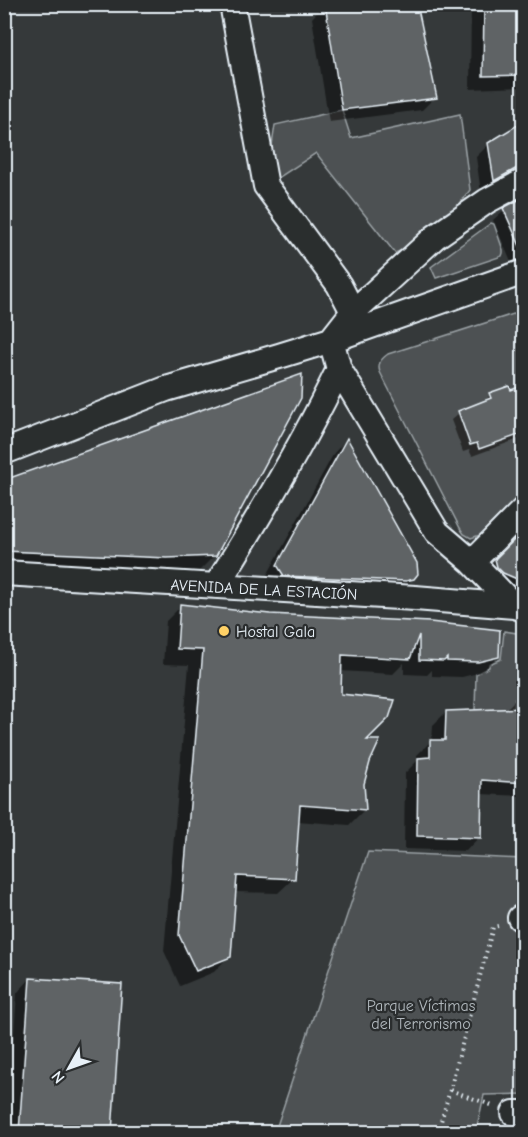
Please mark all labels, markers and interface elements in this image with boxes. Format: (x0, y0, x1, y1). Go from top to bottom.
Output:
street label: AVENIDA DE LA ESTACIÓN (170, 575, 358, 604)
place label: Hostal Gala (236, 623, 315, 641)
marker: Hostal Gala (217, 624, 231, 638)
park label: Parque Víctimas del Terrorismo (367, 997, 476, 1033)
north arrow (39, 1038, 99, 1098)
text: N (48, 1067, 69, 1087)

